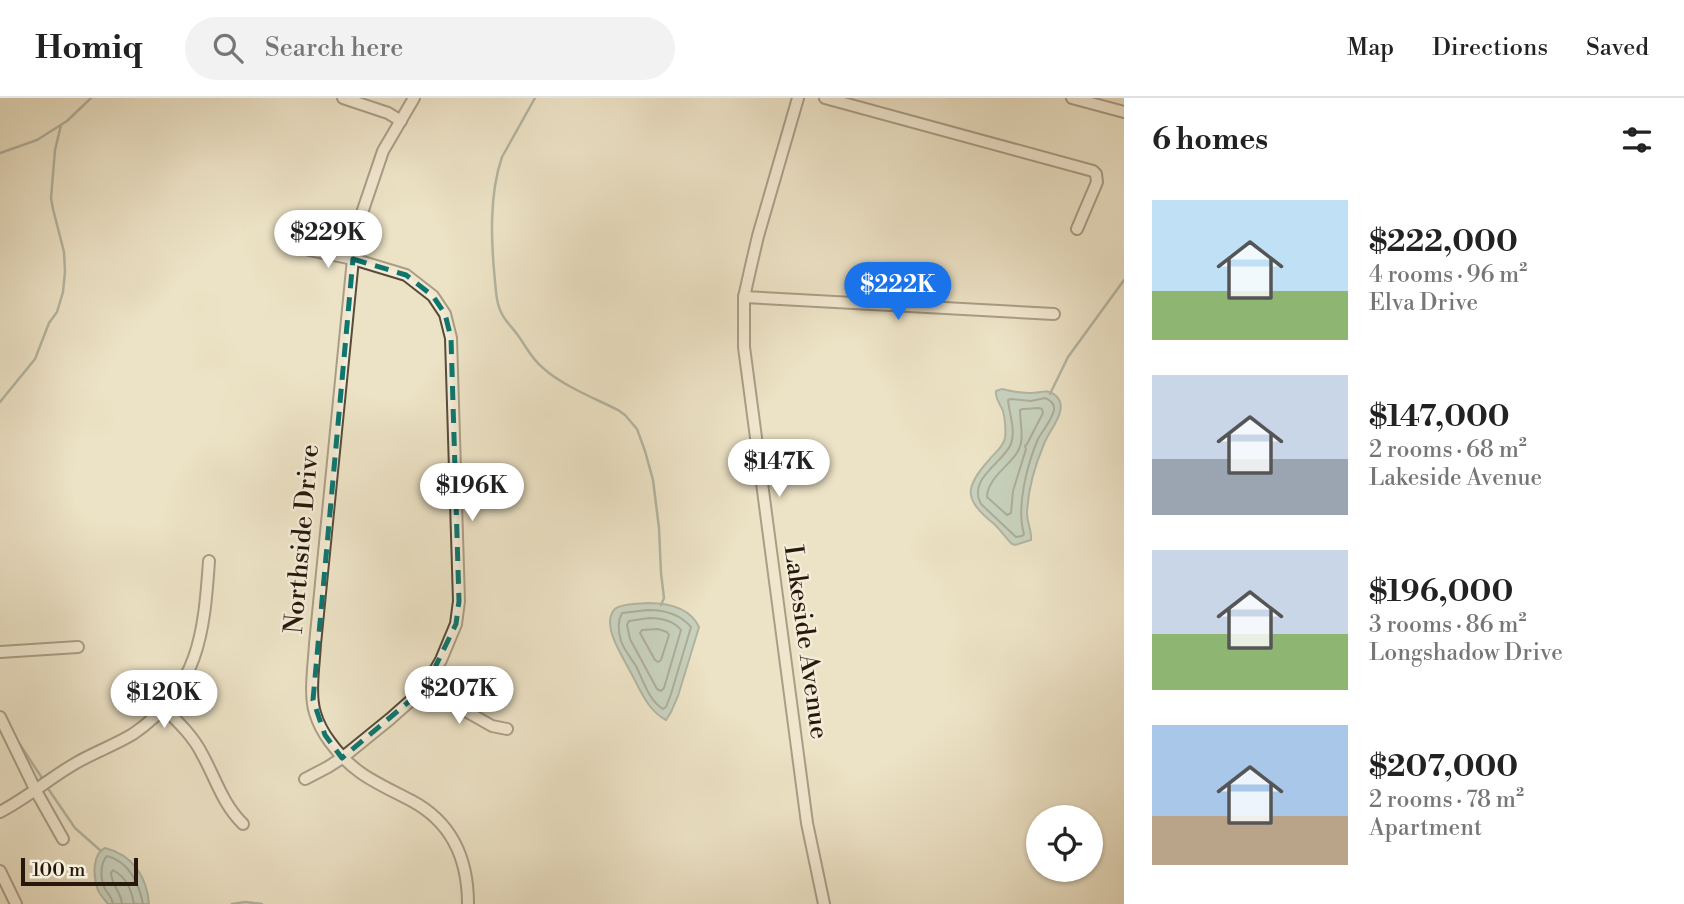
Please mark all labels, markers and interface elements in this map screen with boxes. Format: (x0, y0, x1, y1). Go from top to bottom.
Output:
search box (185, 17, 675, 80)
text: Homiq (35, 28, 143, 69)
icon: search (209, 29, 247, 67)
text: Search here (265, 32, 403, 64)
text: Map (1347, 33, 1394, 63)
text: Directions (1432, 33, 1548, 63)
text: Saved (1586, 33, 1649, 63)
text: 6 homes (1152, 121, 1268, 159)
icon: filters (1618, 121, 1656, 159)
pin: $229K (279, 211, 377, 270)
text: $229K (290, 219, 366, 247)
text: $222,000 (1369, 223, 1518, 261)
icon: home (1208, 228, 1292, 312)
text: 4 rooms · 96 m² (1369, 261, 1527, 289)
pin: $222K (849, 262, 947, 322)
text: $222K (860, 271, 936, 299)
text: Elva Drive (1369, 289, 1478, 317)
text: $147,000 (1369, 398, 1510, 436)
icon: home (1208, 403, 1292, 487)
text: 2 rooms · 68 m² (1369, 436, 1527, 464)
pin: $147K (730, 440, 828, 499)
street label: Northside Drive (278, 443, 326, 635)
text: $147K (744, 448, 814, 476)
pin: $196K (423, 464, 521, 523)
text: Lakeside Avenue (1369, 464, 1542, 492)
text: $196K (436, 472, 508, 500)
street label: Lakeside Avenue (777, 543, 835, 741)
text: $196,000 (1369, 573, 1513, 611)
icon: home (1208, 578, 1292, 662)
text: 3 rooms · 86 m² (1369, 611, 1526, 639)
text: Longshadow Drive (1369, 639, 1563, 667)
pin: $207K (410, 666, 508, 726)
pin: $120K (115, 670, 213, 730)
text: $207K (421, 675, 497, 703)
text: $120K (127, 679, 201, 707)
text: $207,000 (1369, 748, 1518, 786)
icon: home (1208, 753, 1292, 837)
text: 2 rooms · 78 m² (1369, 786, 1524, 814)
map controls (1026, 805, 1103, 882)
button: locate (1026, 805, 1103, 882)
text: Apartment (1369, 814, 1482, 842)
scale bar (21, 855, 138, 887)
text: 100 m (32, 858, 85, 882)

